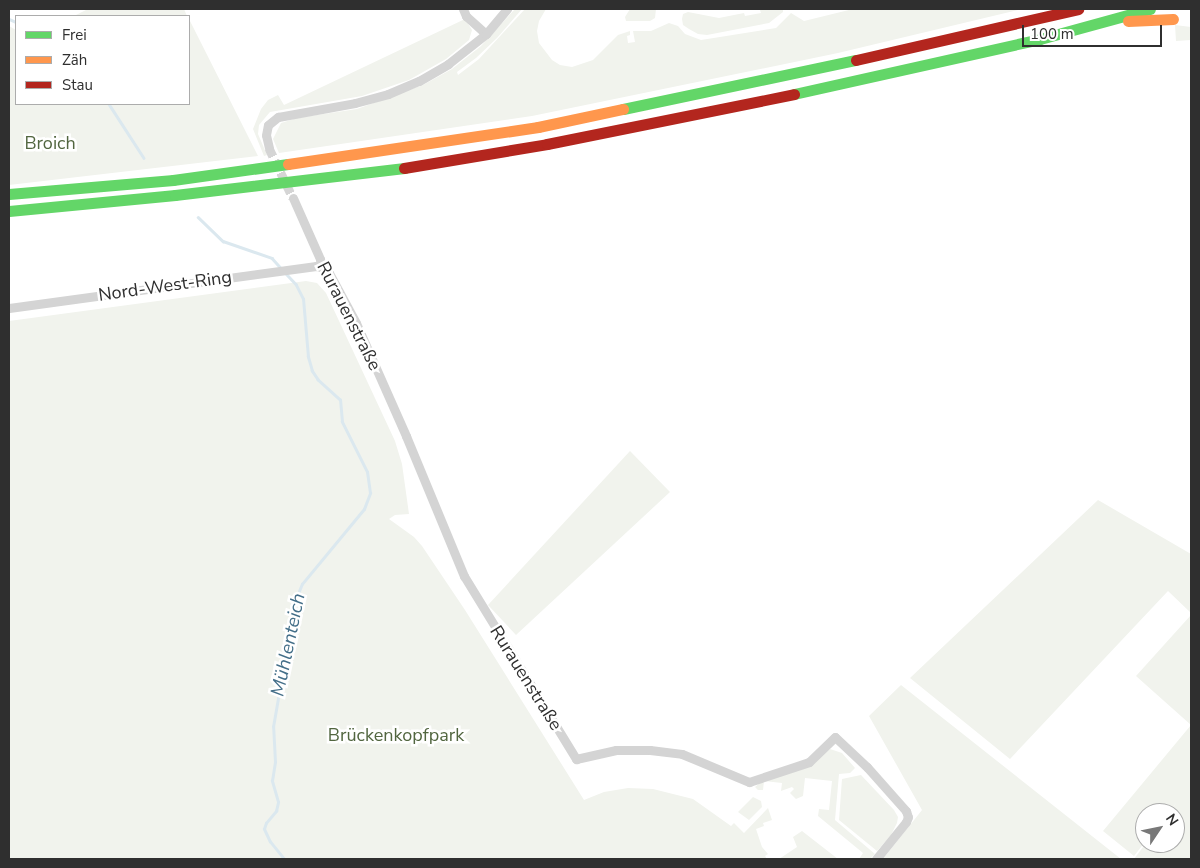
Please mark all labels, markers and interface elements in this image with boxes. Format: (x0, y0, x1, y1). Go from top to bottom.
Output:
legend (15, 15, 190, 105)
scale bar (1025, 15, 1165, 47)
text: 100 m (1030, 24, 1074, 44)
text: Frei (62, 25, 87, 45)
text: Zäh (62, 50, 87, 70)
text: Stau (62, 75, 93, 95)
park label: Broich (24, 132, 76, 154)
street label: Rurauenstraße (312, 258, 386, 374)
street label: Nord-West-Ring (97, 266, 233, 306)
water label: Mühlenteich (267, 591, 311, 699)
street label: Rurauenstraße (485, 622, 567, 734)
park label: Brückenkopfpark (328, 724, 464, 746)
north arrow (1135, 803, 1185, 853)
text: N (1161, 810, 1183, 830)

